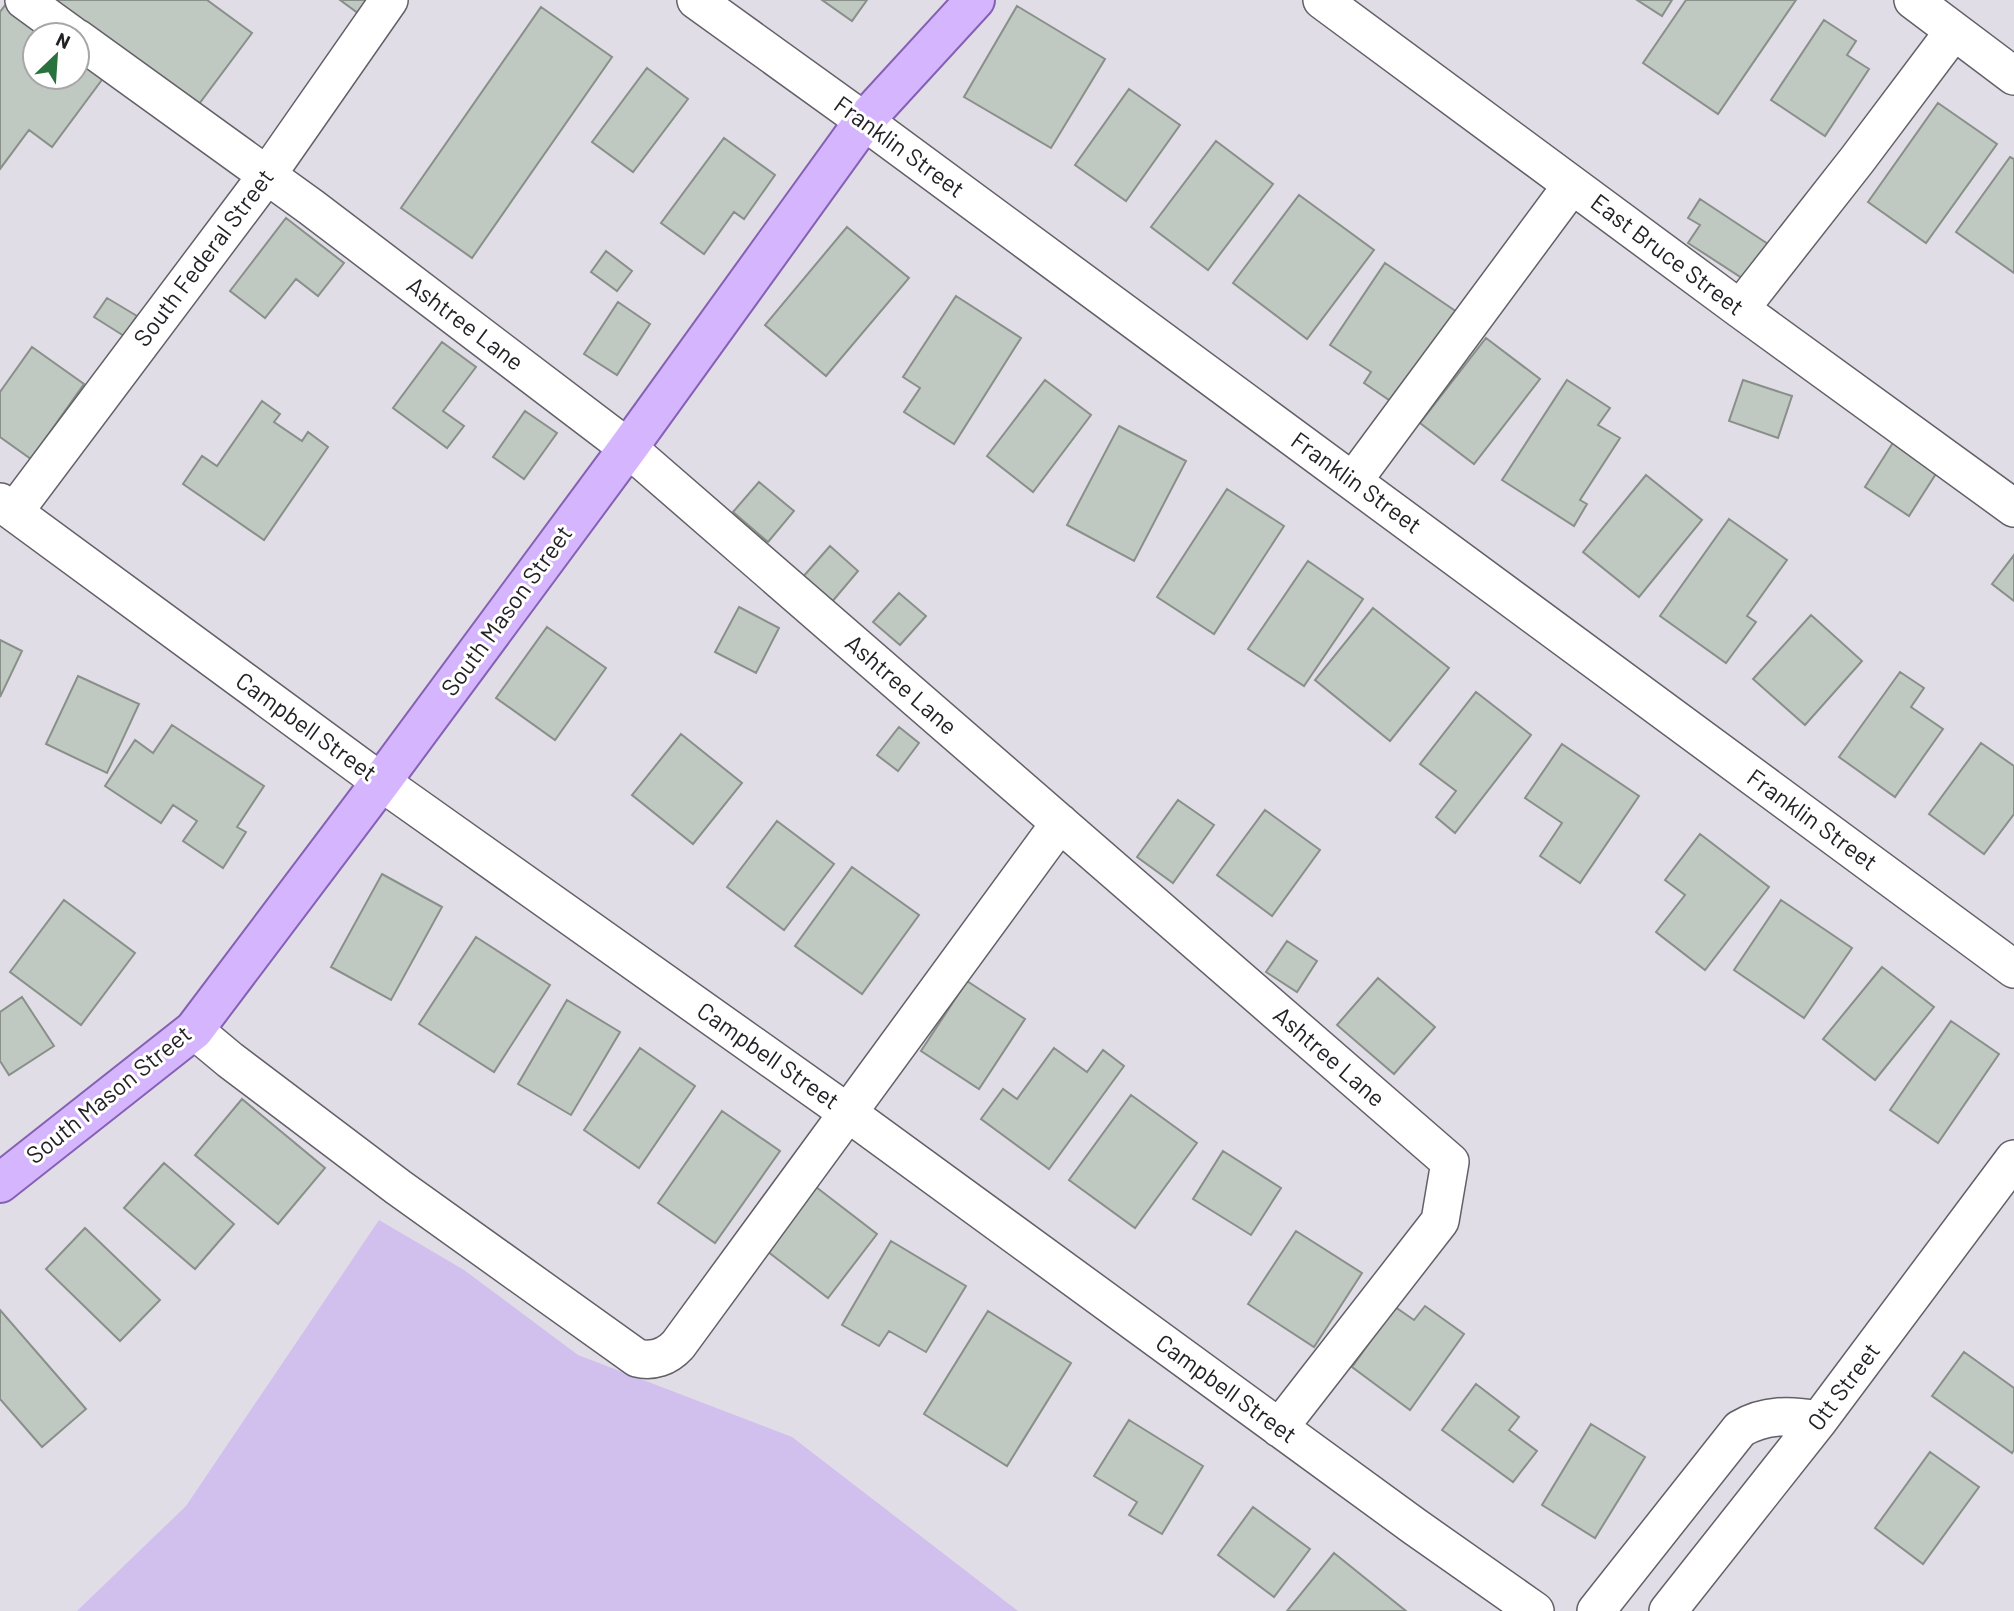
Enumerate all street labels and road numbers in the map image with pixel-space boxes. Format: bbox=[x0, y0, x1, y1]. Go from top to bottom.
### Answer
street label: Franklin Street bbox=[829, 89, 971, 203]
street label: South Federal Street bbox=[127, 163, 279, 352]
street label: East Bruce Street bbox=[1586, 187, 1750, 321]
street label: Ashtree Lane bbox=[402, 270, 530, 376]
street label: Franklin Street bbox=[1286, 425, 1428, 539]
street label: South Mason Street bbox=[434, 519, 577, 701]
street label: Ashtree Lane bbox=[840, 628, 964, 740]
street label: Campbell Street bbox=[231, 665, 383, 787]
street label: Franklin Street bbox=[1742, 762, 1884, 876]
street label: Campbell Street bbox=[692, 995, 846, 1114]
street label: Ashtree Lane bbox=[1268, 1000, 1392, 1112]
street label: South Mason Street bbox=[20, 1018, 196, 1169]
street label: Campbell Street bbox=[1151, 1327, 1303, 1449]
street label: Ott Street bbox=[1800, 1336, 1885, 1436]

